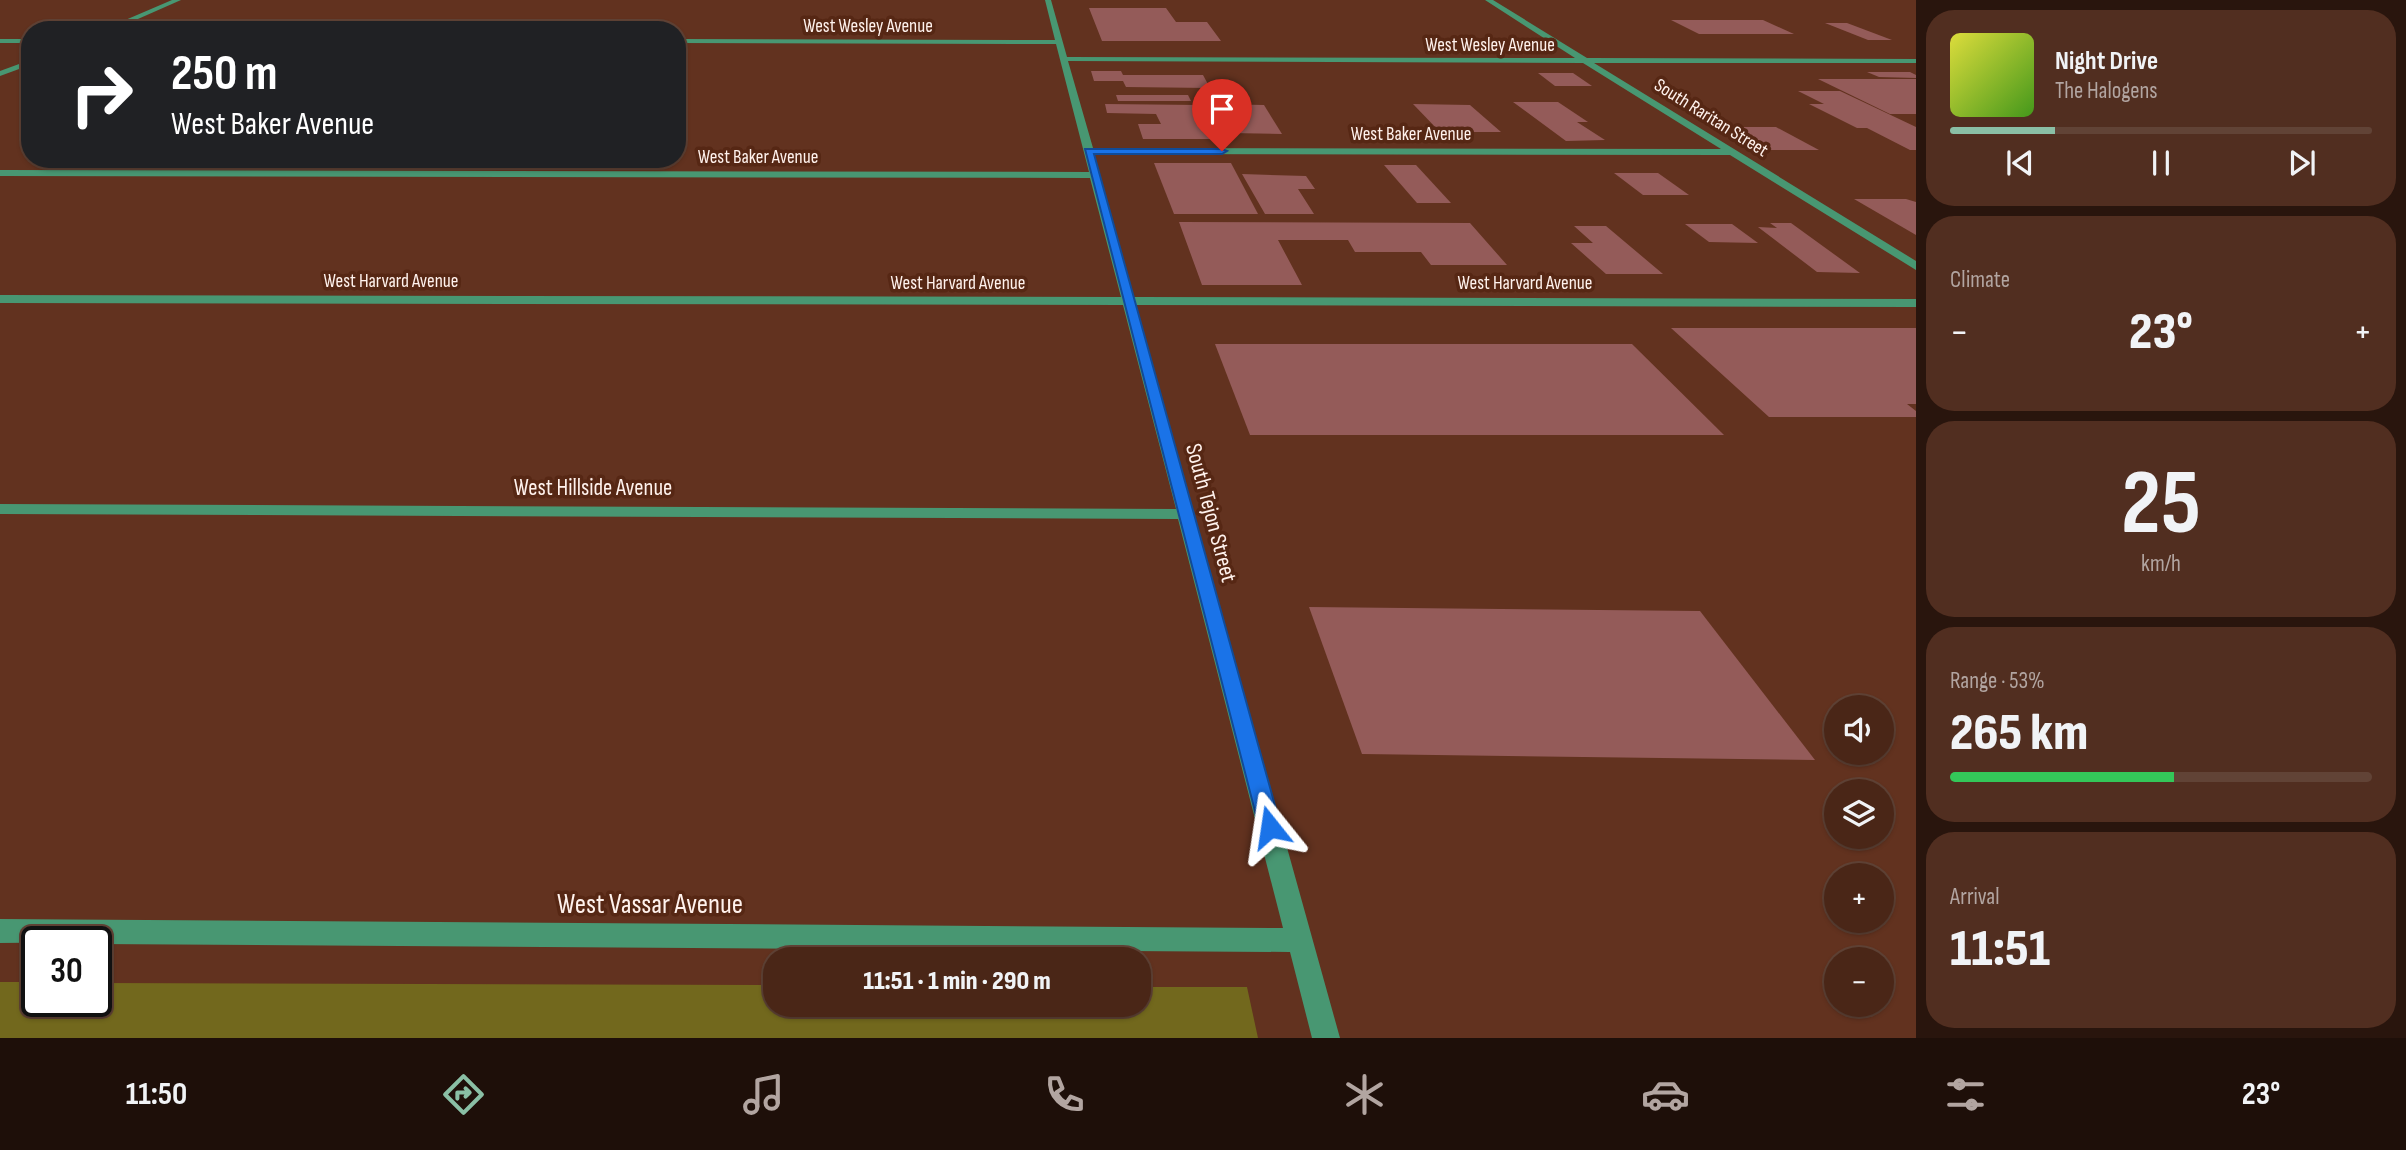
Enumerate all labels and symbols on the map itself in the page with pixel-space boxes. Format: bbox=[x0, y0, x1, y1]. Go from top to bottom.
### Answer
street label: West Wesley Avenue bbox=[803, 15, 933, 38]
street label: West Wesley Avenue bbox=[1425, 34, 1555, 57]
street label: South Raritan Street bbox=[1650, 74, 1772, 162]
pin bbox=[1192, 79, 1252, 151]
street label: West Baker Avenue bbox=[1351, 123, 1471, 146]
street label: West Baker Avenue bbox=[698, 146, 818, 169]
street label: West Harvard Avenue bbox=[324, 270, 458, 293]
street label: West Harvard Avenue bbox=[891, 272, 1025, 295]
street label: West Harvard Avenue bbox=[1458, 272, 1592, 295]
street label: South Tejon Street bbox=[1179, 441, 1243, 585]
street label: West Hillside Avenue bbox=[514, 474, 672, 502]
position arrow bbox=[1233, 790, 1307, 864]
street label: West Vassar Avenue bbox=[557, 888, 743, 921]
speed limit sign: 30 bbox=[21, 926, 112, 1017]

